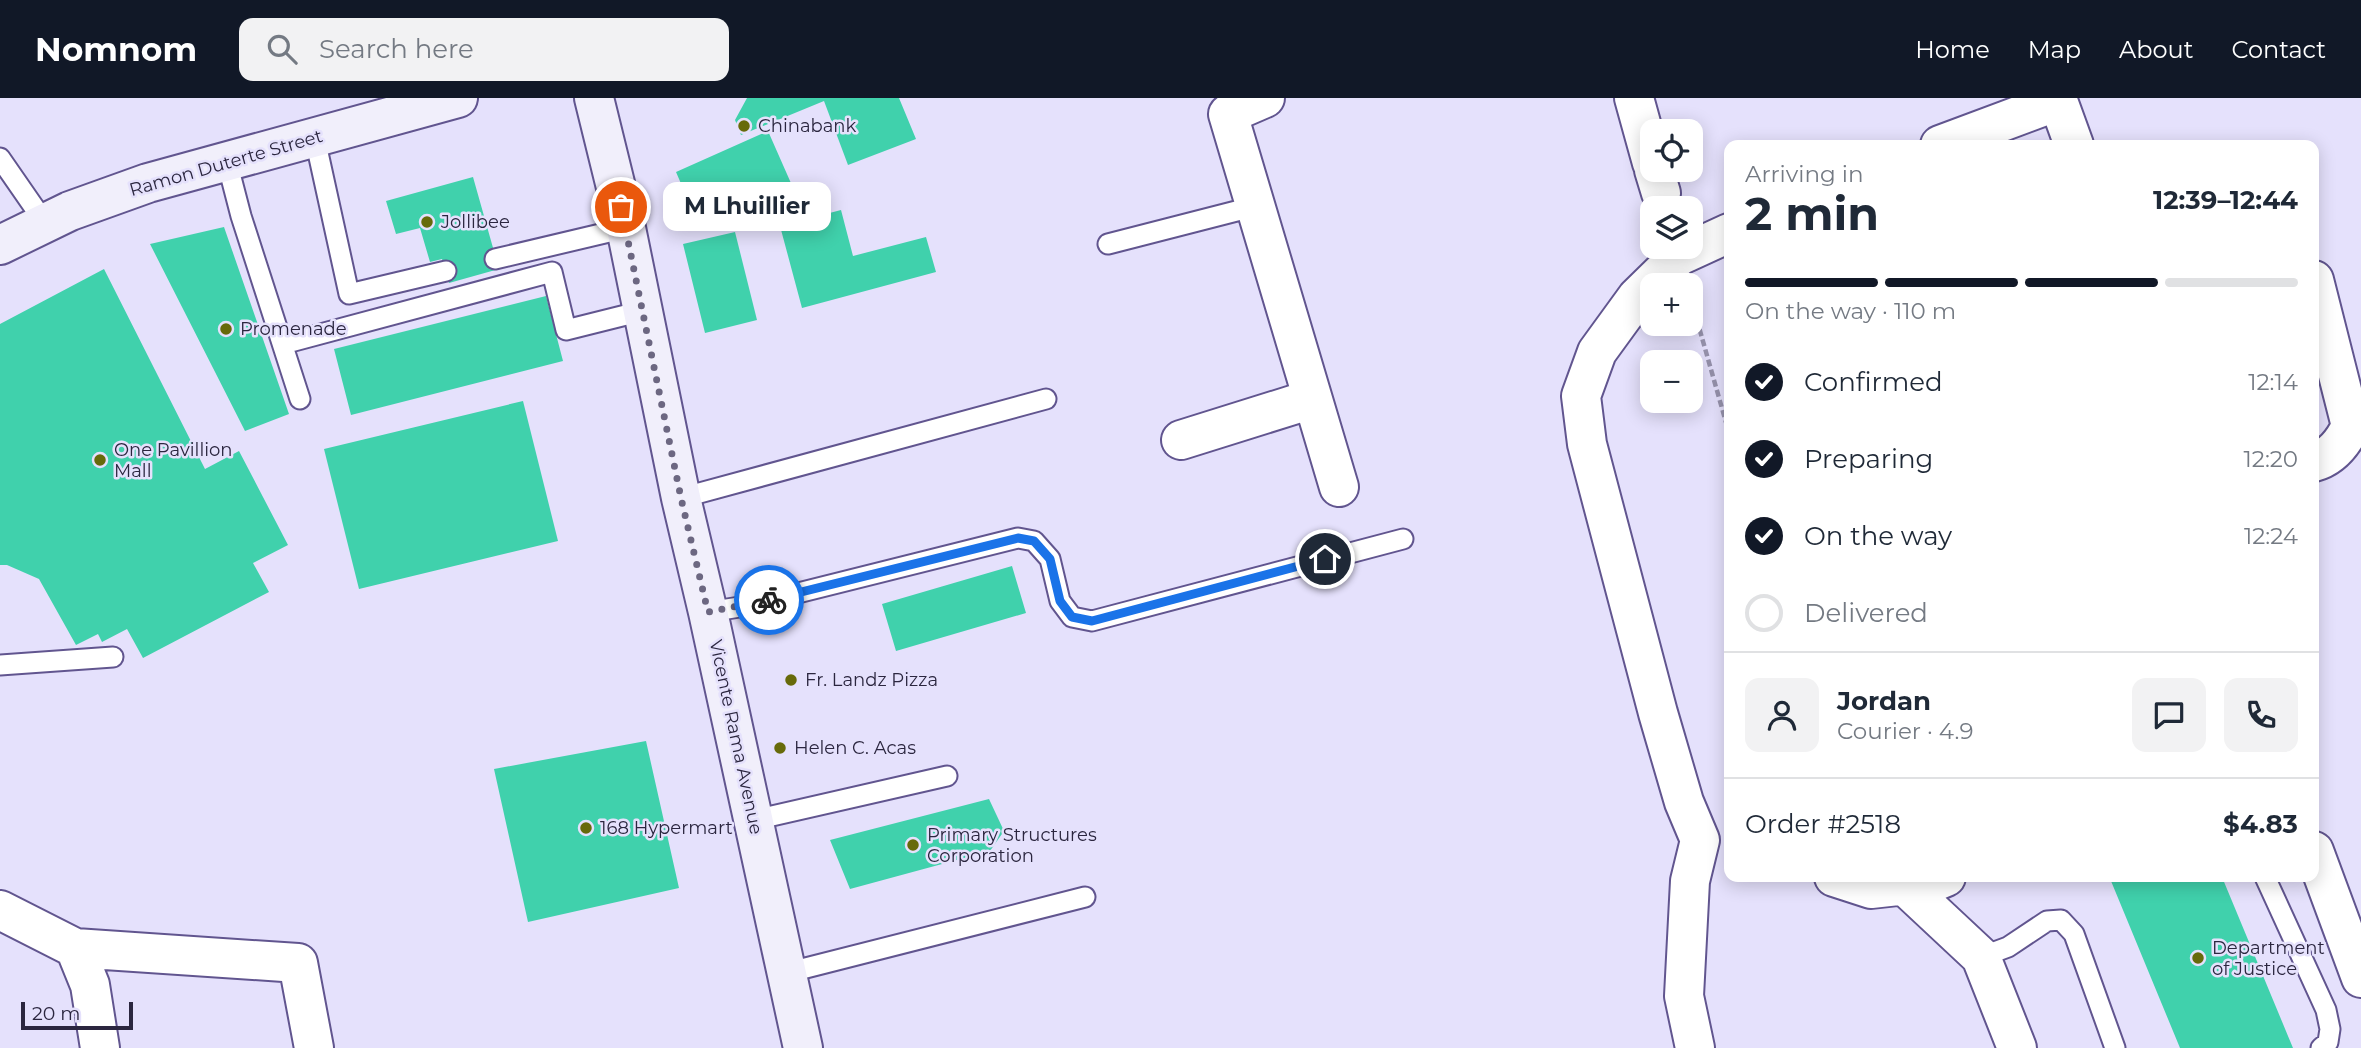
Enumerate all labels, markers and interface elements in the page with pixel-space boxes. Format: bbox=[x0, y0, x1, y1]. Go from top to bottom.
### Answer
search box bbox=[239, 18, 729, 81]
text: Nomnom bbox=[35, 29, 197, 69]
icon: search bbox=[263, 30, 301, 68]
text: Search here bbox=[319, 33, 474, 65]
text: Home bbox=[1915, 35, 1990, 64]
text: Map bbox=[2028, 35, 2081, 64]
text: About bbox=[2119, 35, 2193, 64]
text: Contact bbox=[2231, 35, 2326, 64]
place label: Chinabank bbox=[758, 115, 856, 137]
marker: Chinabank bbox=[736, 118, 752, 134]
map controls bbox=[1640, 119, 1703, 413]
button: locate bbox=[1640, 119, 1703, 182]
street label: Ramon Duterte Street bbox=[127, 125, 325, 201]
text: Arriving in bbox=[1745, 160, 1864, 188]
pin bbox=[591, 177, 651, 237]
callout: M Lhuillier bbox=[663, 182, 831, 232]
text: 12:39–12:44 bbox=[2153, 184, 2298, 216]
text: 2 min bbox=[1745, 185, 1879, 242]
icon: bag bbox=[602, 188, 640, 226]
text: M Lhuillier bbox=[684, 192, 810, 220]
button: layers bbox=[1640, 196, 1703, 259]
place label: Jollibee bbox=[440, 211, 510, 233]
marker: Jollibee bbox=[419, 214, 435, 230]
button: + bbox=[1640, 273, 1703, 336]
text: On the way · 110 m bbox=[1745, 297, 1956, 325]
place label: Promenade bbox=[240, 318, 347, 340]
marker: Promenade bbox=[218, 321, 234, 337]
button: − bbox=[1640, 350, 1703, 413]
icon: check bbox=[1745, 363, 1783, 401]
text: Confirmed bbox=[1804, 366, 1943, 398]
text: 12:14 bbox=[2248, 368, 2298, 396]
place label: One Pavillion Mall bbox=[114, 439, 233, 482]
icon: check bbox=[1745, 440, 1783, 478]
text: Preparing bbox=[1804, 443, 1933, 475]
text: 12:20 bbox=[2244, 445, 2298, 473]
marker: One Pavillion Mall bbox=[92, 452, 108, 468]
icon: check bbox=[1745, 517, 1783, 555]
text: On the way bbox=[1804, 520, 1952, 552]
text: 12:24 bbox=[2244, 522, 2298, 550]
pin bbox=[1295, 529, 1355, 589]
icon: home bbox=[1306, 540, 1344, 578]
courier bbox=[734, 565, 804, 635]
icon: bike bbox=[750, 581, 788, 619]
text: Delivered bbox=[1804, 597, 1928, 629]
street label: Vicente Rama Avenue bbox=[705, 638, 767, 837]
place label: Fr. Landz Pizza bbox=[805, 669, 938, 691]
marker: Fr. Landz Pizza bbox=[783, 672, 799, 688]
button: person bbox=[1745, 678, 1819, 752]
button: chat bbox=[2132, 678, 2206, 752]
button: phone bbox=[2224, 678, 2298, 752]
text: Jordan bbox=[1837, 685, 1931, 717]
text: Courier · 4.9 bbox=[1837, 717, 1973, 745]
place label: Helen C. Acas bbox=[794, 737, 916, 759]
marker: Helen C. Acas bbox=[772, 740, 788, 756]
text: Order #2518 bbox=[1745, 808, 1901, 840]
text: $4.83 bbox=[2223, 808, 2298, 840]
place label: 168 Hypermart bbox=[600, 817, 733, 839]
marker: 168 Hypermart bbox=[578, 820, 594, 836]
place label: Primary Structures Corporation bbox=[927, 824, 1097, 867]
marker: Primary Structures Corporation bbox=[905, 837, 921, 853]
place label: Department of Justice bbox=[2212, 937, 2325, 980]
marker: Department of Justice bbox=[2190, 950, 2206, 966]
scale bar bbox=[21, 999, 133, 1031]
text: 20 m bbox=[32, 1002, 80, 1025]

